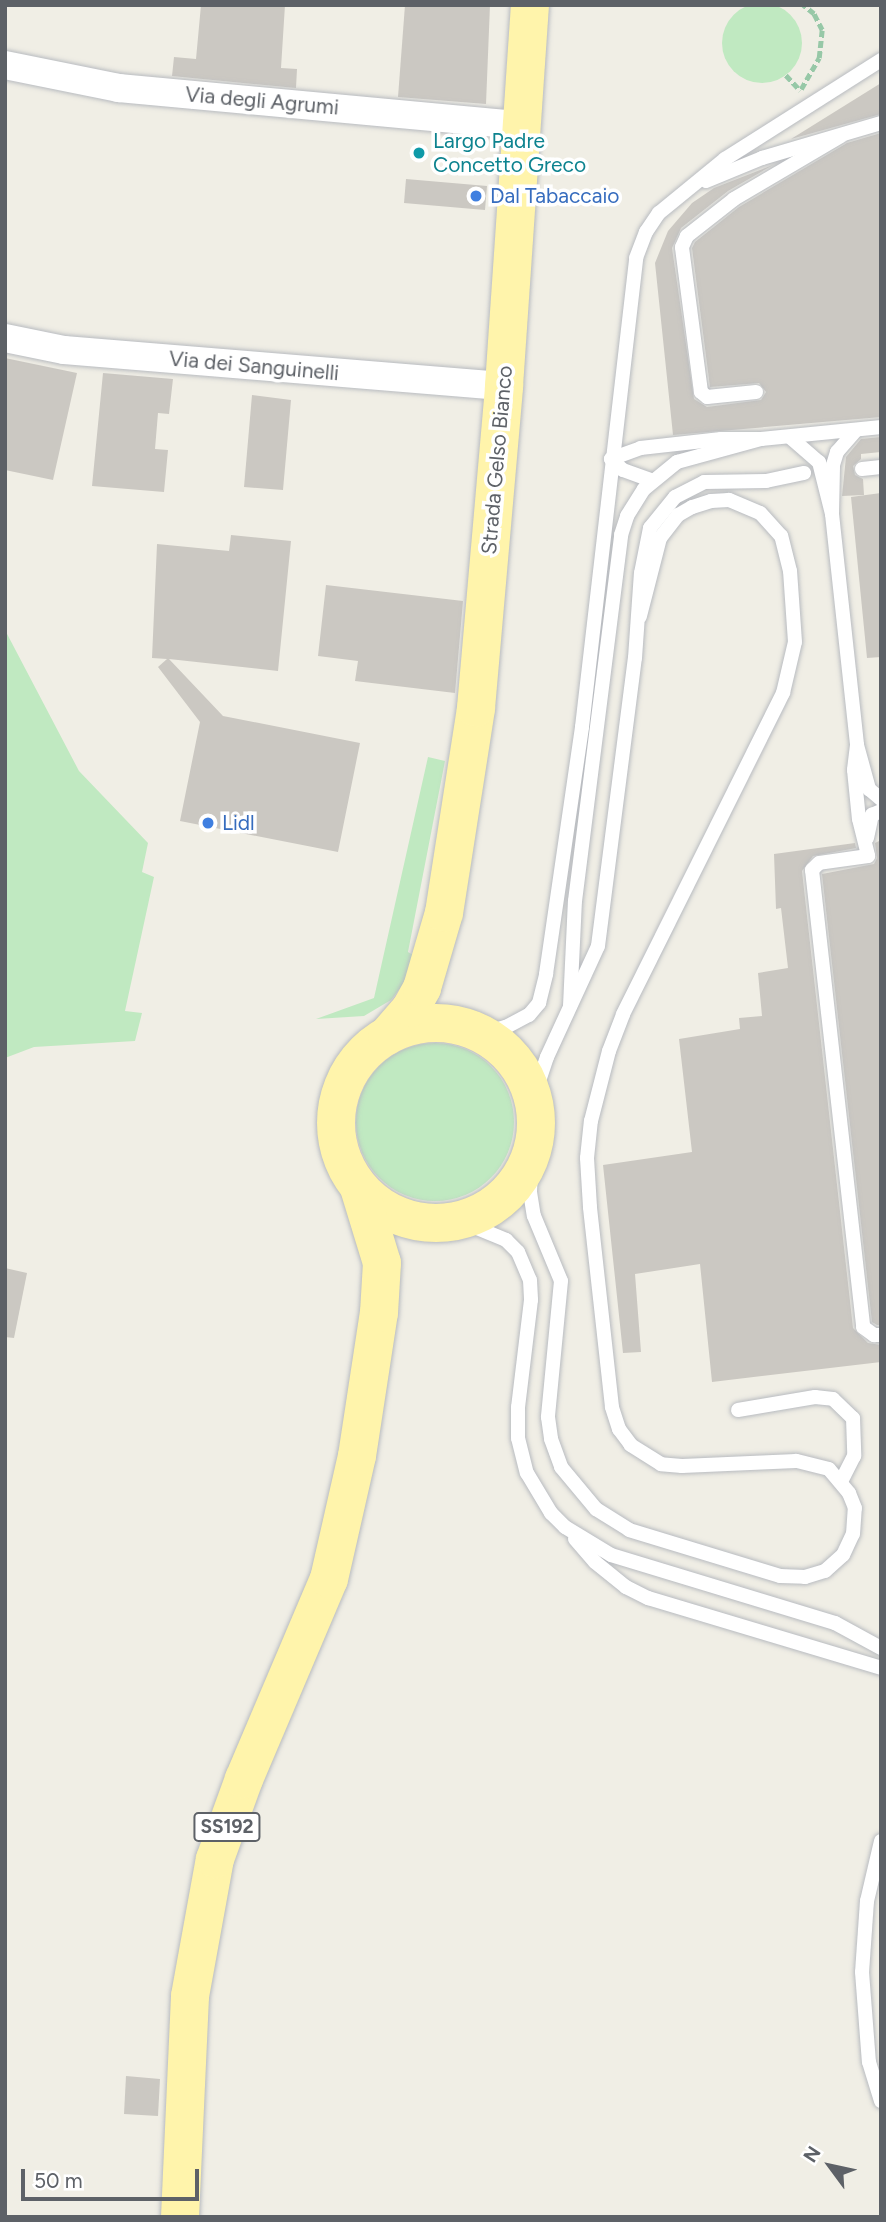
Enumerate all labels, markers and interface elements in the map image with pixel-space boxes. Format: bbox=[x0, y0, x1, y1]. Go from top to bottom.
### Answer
street label: Via degli Agrumi bbox=[184, 82, 340, 120]
place label: Largo Padre Concetto Greco bbox=[433, 128, 586, 178]
marker: Largo Padre Concetto Greco bbox=[411, 145, 427, 161]
place label: Dal Tabaccaio bbox=[490, 183, 619, 209]
marker: Dal Tabaccaio bbox=[468, 188, 484, 204]
street label: Via dei Sanguinelli bbox=[168, 346, 340, 386]
street label: Strada Gelso Bianco bbox=[476, 364, 518, 556]
place label: Lidl bbox=[222, 810, 255, 836]
marker: Lidl bbox=[200, 815, 216, 831]
road number: SS192 bbox=[192, 1812, 262, 1842]
north arrow bbox=[795, 2131, 865, 2201]
text: N bbox=[798, 2142, 826, 2167]
scale bar bbox=[24, 2156, 203, 2200]
text: 50 m bbox=[34, 2168, 83, 2193]

